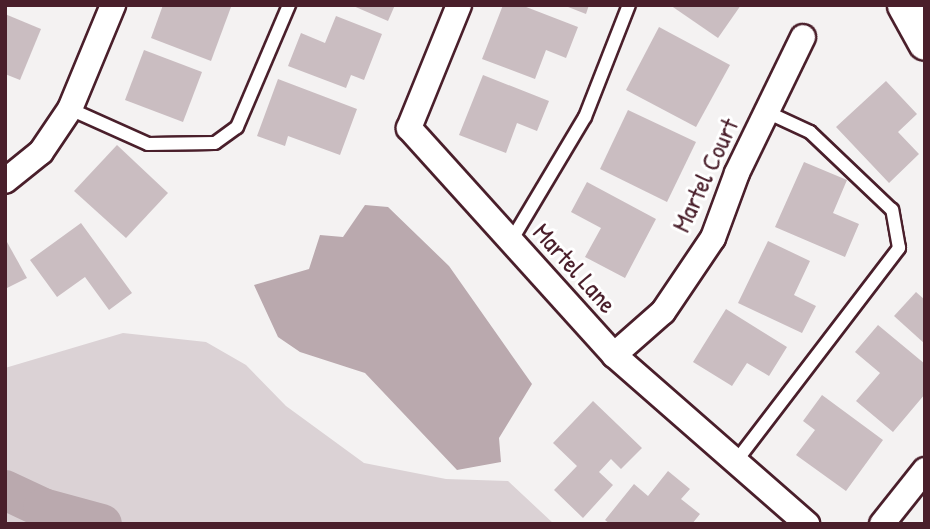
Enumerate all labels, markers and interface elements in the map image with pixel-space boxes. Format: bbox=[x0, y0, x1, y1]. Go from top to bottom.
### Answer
street label: Martel Court bbox=[665, 113, 745, 237]
street label: Martel Lane bbox=[527, 217, 623, 319]

